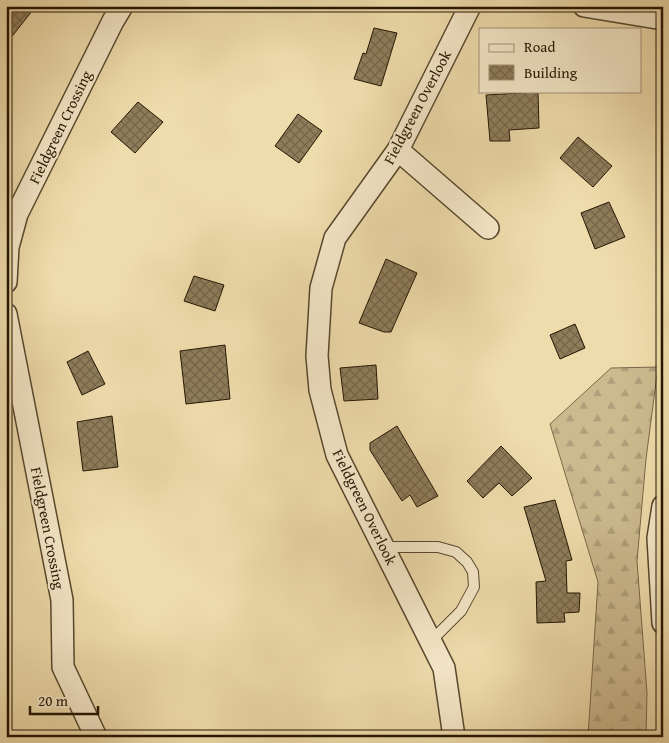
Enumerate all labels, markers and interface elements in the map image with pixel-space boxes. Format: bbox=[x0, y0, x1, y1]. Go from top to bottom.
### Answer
legend bbox=[479, 28, 642, 92]
text: Road bbox=[524, 36, 555, 57]
street label: Fieldgreen Overlook bbox=[378, 46, 456, 168]
text: Building bbox=[524, 62, 578, 83]
street label: Fieldgreen Crossing bbox=[23, 66, 97, 187]
street label: Fieldgreen Overlook bbox=[328, 446, 402, 569]
street label: Fieldgreen Crossing bbox=[26, 465, 70, 591]
scale bar bbox=[30, 683, 98, 715]
text: 20 m bbox=[38, 690, 69, 711]

